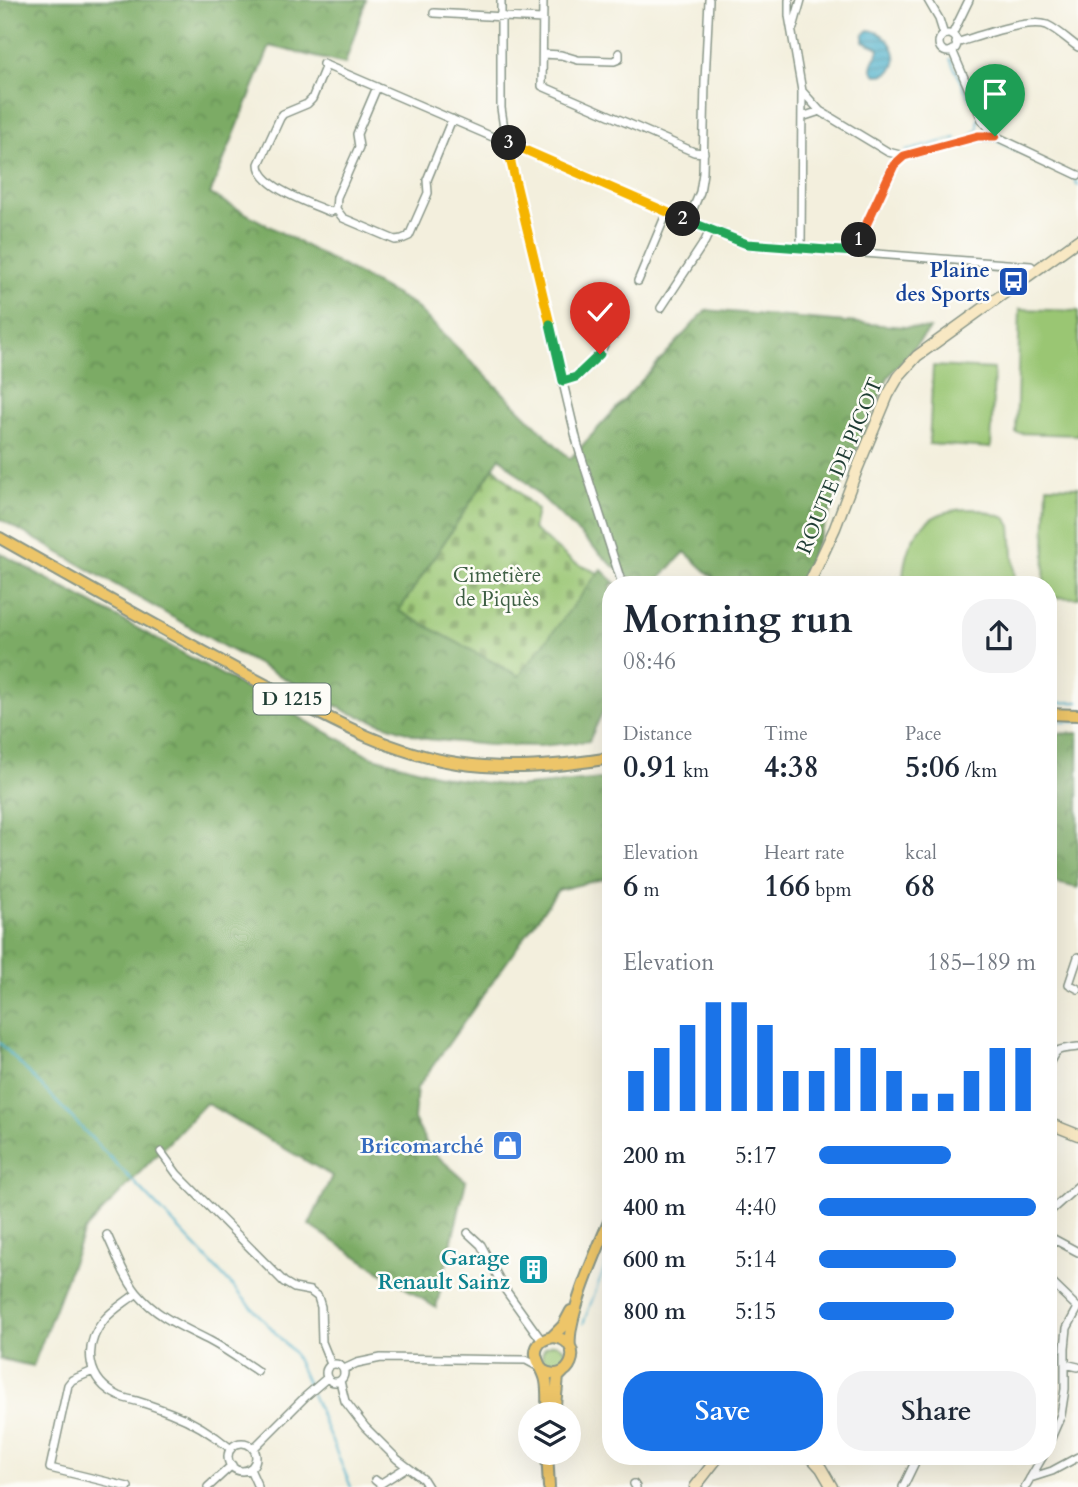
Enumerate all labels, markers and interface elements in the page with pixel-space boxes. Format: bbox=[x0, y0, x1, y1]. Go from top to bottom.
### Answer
pin bbox=[965, 64, 1025, 136]
icon: arrive bbox=[976, 75, 1014, 113]
pin: 3 bbox=[491, 125, 526, 160]
text: 3 bbox=[504, 129, 513, 155]
pin: 2 bbox=[666, 202, 700, 236]
text: 2 bbox=[678, 205, 687, 231]
pin: 1 bbox=[842, 222, 876, 258]
text: 1 bbox=[854, 226, 863, 252]
place label: Plaine des Sports bbox=[895, 256, 990, 309]
bus stop icon: Plaine des Sports bbox=[996, 265, 1030, 299]
pin bbox=[570, 282, 630, 354]
icon: check bbox=[581, 293, 619, 331]
street label: ROUTE DE PICOT bbox=[790, 373, 890, 559]
park label: Cimetière de Piquès bbox=[453, 561, 541, 614]
text: Morning run bbox=[623, 594, 853, 646]
button: share bbox=[962, 599, 1036, 673]
text: 08:46 bbox=[623, 646, 676, 677]
road number: D 1215 bbox=[254, 684, 330, 714]
text: Distance bbox=[623, 721, 692, 747]
text: Time bbox=[764, 721, 808, 747]
text: Pace bbox=[905, 721, 942, 747]
text: 0.91 bbox=[623, 747, 678, 788]
text: 4:38 bbox=[764, 747, 819, 788]
text: 5:06 bbox=[905, 747, 960, 788]
text: km bbox=[678, 758, 709, 784]
text: /km bbox=[960, 758, 997, 784]
text: Elevation bbox=[623, 840, 698, 866]
text: Heart rate bbox=[764, 840, 845, 866]
text: kcal bbox=[905, 840, 937, 866]
text: 6 bbox=[623, 866, 638, 907]
text: 166 bbox=[764, 866, 810, 907]
text: 68 bbox=[905, 866, 936, 907]
text: m bbox=[638, 877, 660, 903]
text: bpm bbox=[810, 877, 852, 903]
text: Elevation bbox=[623, 947, 714, 978]
text: 185–189 m bbox=[927, 947, 1036, 978]
shop icon: Bricomarché bbox=[490, 1129, 524, 1163]
place label: Bricomarché bbox=[360, 1132, 484, 1161]
text: 200 m bbox=[623, 1140, 686, 1171]
text: 5:17 bbox=[735, 1140, 776, 1171]
text: 400 m bbox=[623, 1192, 686, 1223]
text: 4:40 bbox=[735, 1192, 776, 1223]
place label: Garage Renault Sainz bbox=[378, 1244, 511, 1297]
text: 600 m bbox=[623, 1244, 686, 1275]
text: 5:14 bbox=[735, 1244, 776, 1275]
building icon: Garage Renault Sainz bbox=[516, 1253, 550, 1287]
text: 800 m bbox=[623, 1296, 686, 1327]
text: 5:15 bbox=[735, 1296, 776, 1327]
button: Save bbox=[623, 1371, 823, 1451]
button: Share bbox=[837, 1371, 1036, 1451]
map controls bbox=[518, 1402, 581, 1465]
button: layers bbox=[518, 1402, 581, 1465]

